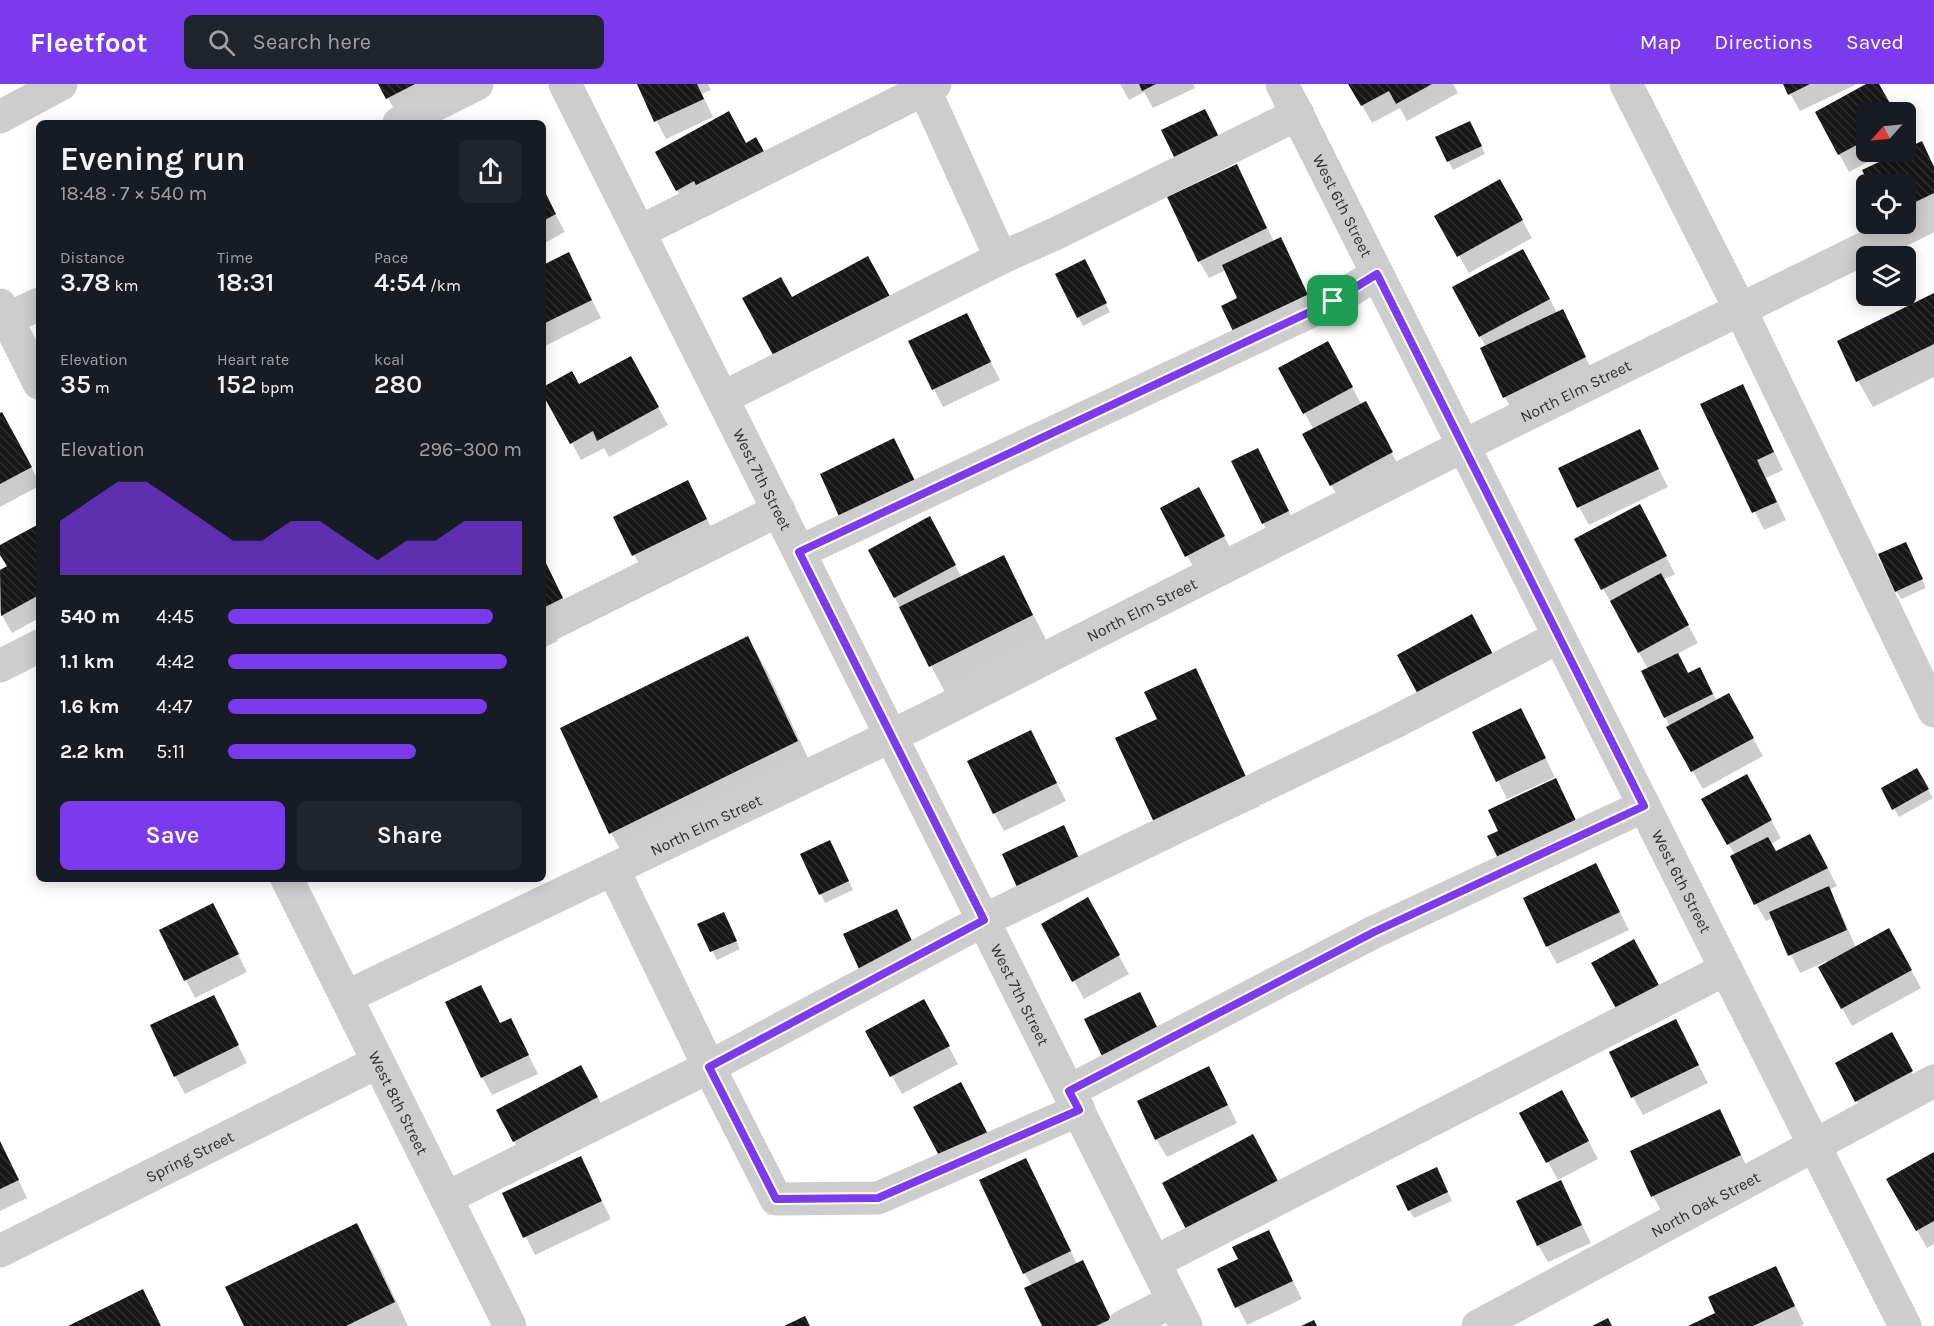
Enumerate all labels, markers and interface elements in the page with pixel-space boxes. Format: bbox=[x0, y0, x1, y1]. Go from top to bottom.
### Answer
search box bbox=[184, 15, 604, 69]
text: Fleetfoot bbox=[30, 26, 148, 59]
icon: search bbox=[205, 26, 238, 59]
text: Search here bbox=[253, 29, 371, 55]
text: Map bbox=[1640, 30, 1681, 54]
text: Directions bbox=[1714, 30, 1813, 54]
text: Saved bbox=[1846, 30, 1904, 54]
north arrow bbox=[1856, 102, 1916, 162]
map controls bbox=[1856, 102, 1916, 306]
text: Evening run bbox=[60, 140, 246, 178]
button: share bbox=[459, 140, 522, 203]
street label: West 6th Street bbox=[1309, 151, 1376, 261]
button: locate bbox=[1856, 174, 1916, 234]
text: 18:48 · 7 × 540 m bbox=[60, 182, 207, 205]
button: layers bbox=[1856, 246, 1916, 306]
text: Distance bbox=[60, 248, 125, 267]
text: Time bbox=[217, 248, 253, 267]
text: Pace bbox=[374, 248, 408, 267]
text: 3.78 bbox=[60, 267, 111, 298]
text: 18:31 bbox=[217, 267, 274, 298]
text: 4:54 bbox=[374, 267, 426, 298]
pin bbox=[1307, 275, 1358, 326]
text: km bbox=[111, 276, 138, 295]
text: /km bbox=[426, 276, 461, 295]
icon: arrive bbox=[1316, 284, 1349, 317]
text: Elevation bbox=[60, 350, 128, 369]
text: Heart rate bbox=[217, 350, 289, 369]
text: kcal bbox=[374, 350, 405, 369]
street label: North Elm Street bbox=[1517, 356, 1634, 426]
text: 35 bbox=[60, 369, 91, 400]
text: 152 bbox=[217, 369, 257, 400]
text: 280 bbox=[374, 369, 422, 400]
text: m bbox=[91, 378, 110, 397]
text: bpm bbox=[257, 378, 294, 397]
street label: West 7th Street bbox=[729, 426, 796, 534]
text: Elevation bbox=[60, 438, 145, 461]
text: 296–300 m bbox=[419, 438, 522, 461]
street label: North Elm Street bbox=[1083, 574, 1200, 646]
text: 540 m bbox=[60, 605, 120, 628]
text: 4:45 bbox=[156, 605, 194, 628]
text: 1.1 km bbox=[60, 650, 114, 673]
text: 4:42 bbox=[156, 650, 195, 673]
text: 1.6 km bbox=[60, 695, 119, 718]
text: 4:47 bbox=[156, 695, 192, 718]
text: 2.2 km bbox=[60, 740, 124, 763]
text: 5:11 bbox=[156, 740, 185, 763]
street label: North Elm Street bbox=[647, 790, 765, 860]
button: Save bbox=[60, 801, 285, 870]
button: Share bbox=[297, 801, 522, 870]
street label: West 6th Street bbox=[1648, 827, 1715, 936]
street label: West 7th Street bbox=[986, 941, 1053, 1049]
street label: West 8th Street bbox=[364, 1048, 432, 1158]
street label: Spring Street bbox=[143, 1127, 237, 1187]
street label: North Oak Street bbox=[1648, 1167, 1763, 1241]

